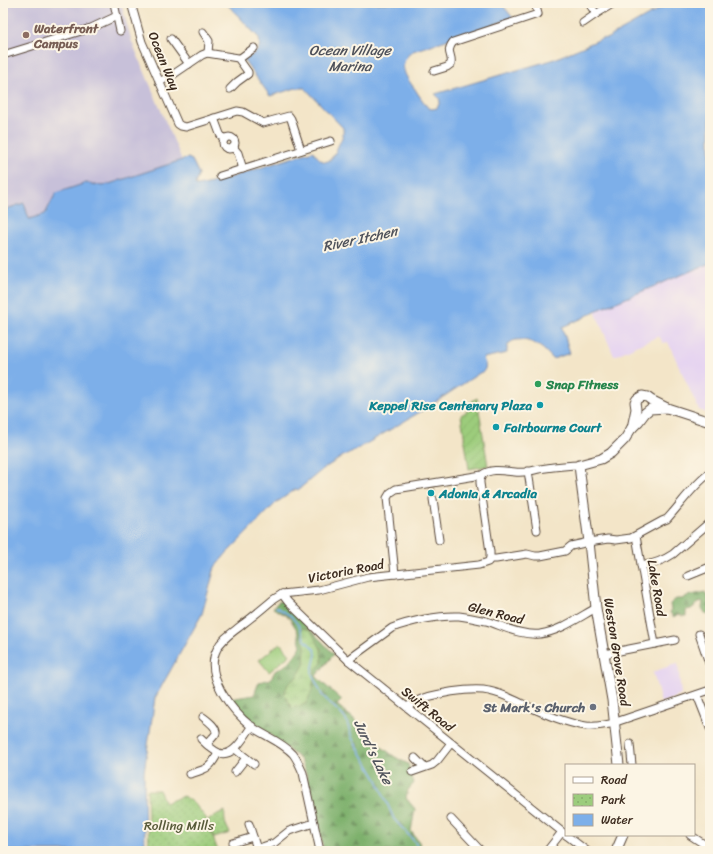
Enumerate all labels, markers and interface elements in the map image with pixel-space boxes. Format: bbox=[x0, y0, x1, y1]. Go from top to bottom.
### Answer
place label: Waterfront Campus bbox=[33, 17, 99, 55]
street label: Ocean Way bbox=[142, 28, 186, 94]
marker: Waterfront Campus bbox=[21, 30, 31, 40]
water label: Ocean Village Marina bbox=[309, 38, 393, 79]
water label: River Itchen bbox=[320, 219, 401, 259]
place label: Snap Fitness bbox=[545, 373, 619, 396]
marker: Snap Fitness bbox=[533, 379, 543, 389]
place label: Keppel Rise Centenary Plaza bbox=[368, 394, 532, 417]
marker: Keppel Rise Centenary Plaza bbox=[535, 400, 545, 410]
place label: Fairbourne Court bbox=[503, 416, 602, 439]
marker: Fairbourne Court bbox=[491, 422, 501, 432]
place label: Adonia & Arcadia bbox=[438, 482, 537, 505]
marker: Adonia & Arcadia bbox=[426, 488, 436, 498]
street label: Victoria Road bbox=[306, 552, 387, 590]
street label: Lake Road bbox=[641, 558, 673, 619]
street label: Glen Road bbox=[466, 595, 527, 631]
street label: Weston Grove Road bbox=[597, 596, 637, 709]
street label: Swift Road bbox=[396, 680, 461, 738]
place label: St Mark's Church bbox=[482, 696, 585, 719]
marker: St Mark's Church bbox=[588, 702, 598, 712]
water label: Jurd's Lake bbox=[346, 715, 400, 791]
legend bbox=[565, 764, 695, 836]
text: Road bbox=[601, 769, 628, 791]
text: Park bbox=[601, 789, 626, 811]
text: Water bbox=[601, 809, 634, 831]
park label: Rolling Mills bbox=[144, 814, 215, 837]

